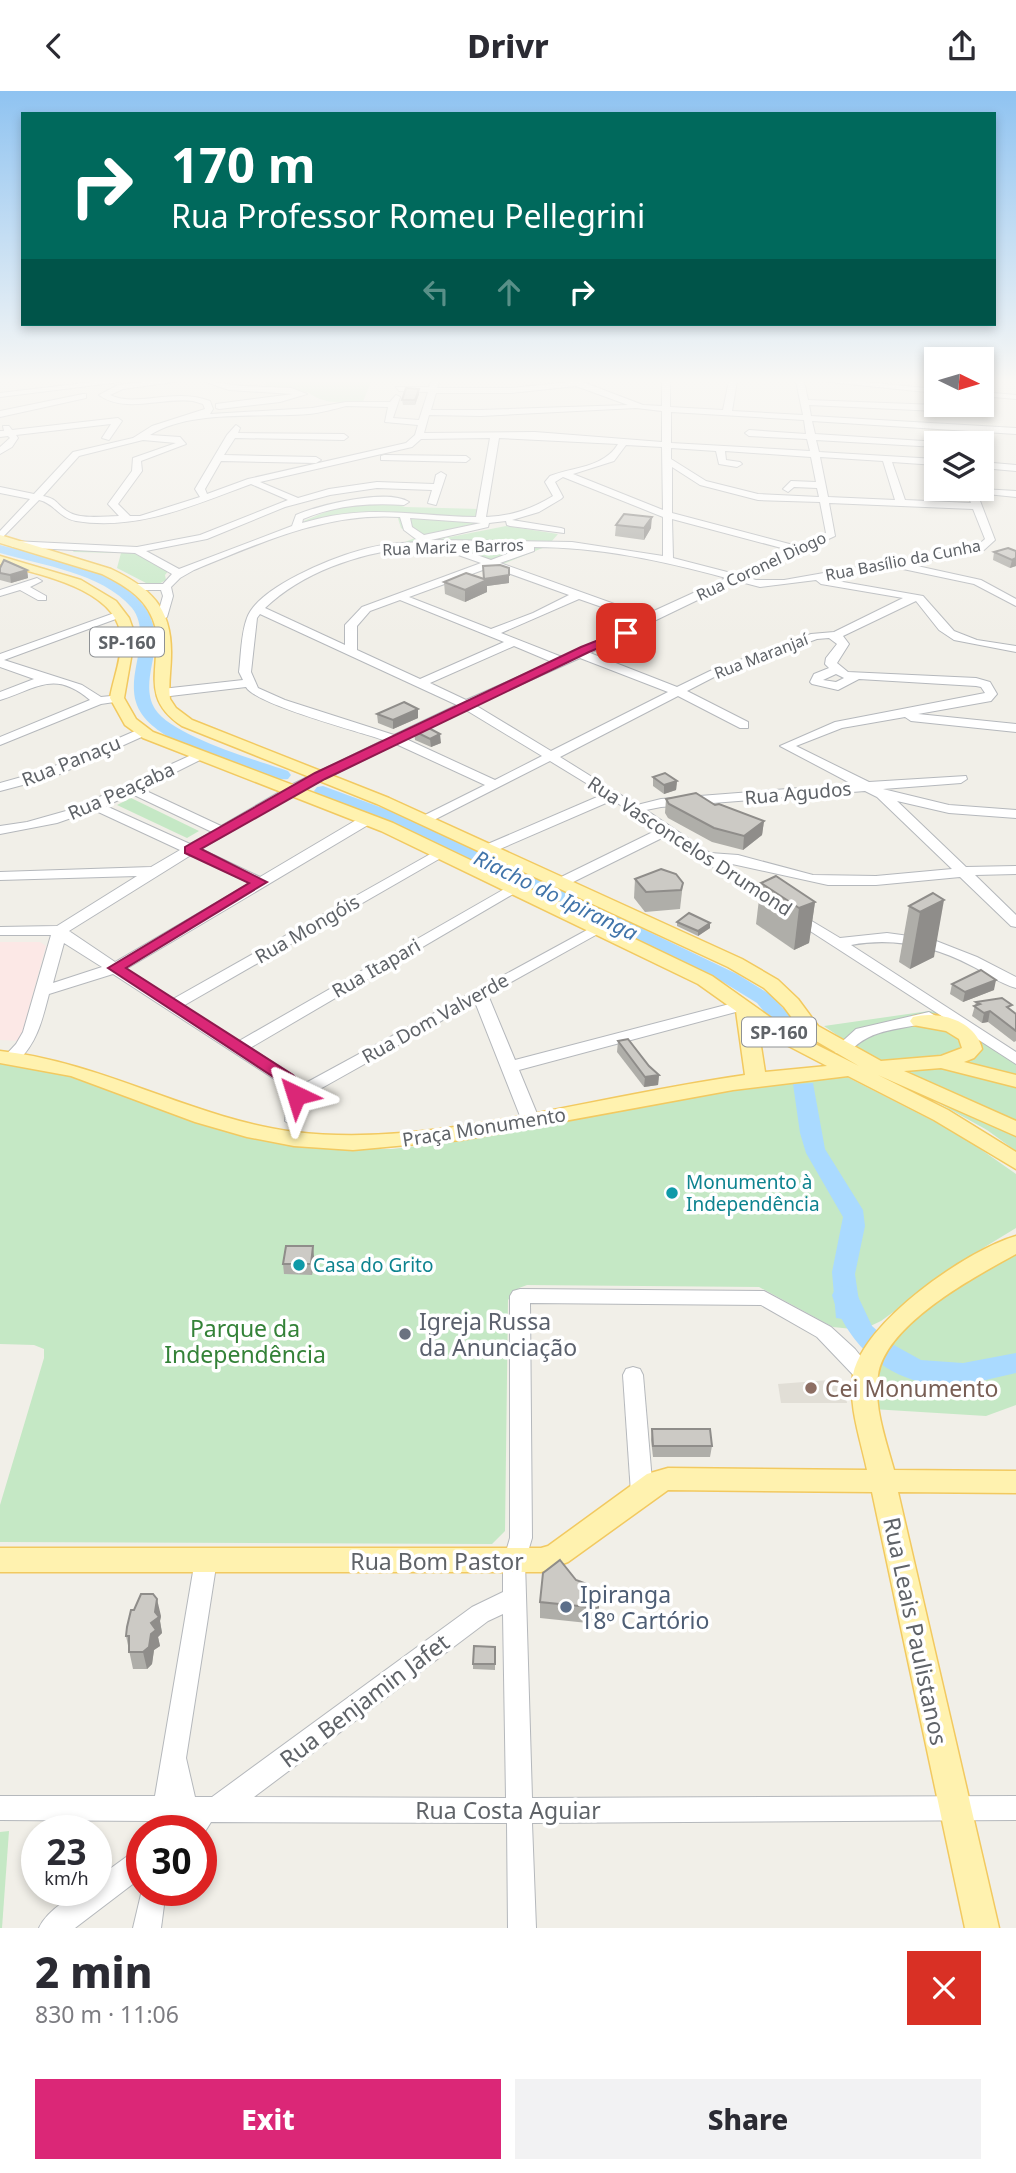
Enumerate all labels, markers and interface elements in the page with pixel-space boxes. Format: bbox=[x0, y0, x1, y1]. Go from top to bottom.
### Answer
text: Drivr bbox=[467, 24, 549, 67]
icon: back bbox=[35, 27, 73, 65]
icon: share bbox=[943, 27, 981, 65]
text: 170 m bbox=[171, 131, 316, 197]
icon: right bbox=[56, 140, 147, 231]
text: Rua Professor Romeu Pellegrini bbox=[171, 194, 645, 237]
icon: left bbox=[417, 273, 455, 311]
icon: ahead bbox=[490, 273, 528, 311]
icon: right bbox=[563, 273, 601, 311]
north arrow bbox=[924, 347, 994, 417]
map controls bbox=[924, 347, 994, 501]
button: layers bbox=[924, 431, 994, 501]
street label: Rua Coronel Diogo bbox=[692, 526, 830, 606]
street label: Rua Mariz e Barros bbox=[382, 534, 524, 560]
street label: Rua Basílio da Cunha bbox=[823, 534, 983, 586]
pin bbox=[596, 603, 656, 663]
icon: arrive bbox=[607, 614, 645, 652]
road number: SP-160 bbox=[90, 627, 164, 657]
street label: Rua Maranjaí bbox=[711, 628, 812, 684]
street label: Rua Panaçu bbox=[18, 729, 124, 793]
street label: Rua Peaçaba bbox=[64, 756, 178, 826]
street label: Rua Vasconcelos Drumond bbox=[583, 770, 797, 922]
street label: Rua Agudos bbox=[744, 775, 852, 811]
water label: Riacho do Ipiranga bbox=[470, 843, 642, 947]
street label: Rua Mongóis bbox=[250, 889, 364, 969]
street label: Rua Itapari bbox=[327, 932, 425, 1004]
street label: Rua Dom Valverde bbox=[357, 967, 513, 1069]
road number: SP-160 bbox=[742, 1017, 816, 1047]
position arrow bbox=[259, 1058, 333, 1132]
street label: Praça Monumento bbox=[400, 1101, 568, 1153]
place label: Monumento à Independência bbox=[686, 1169, 820, 1217]
marker: Monumento à Independência bbox=[664, 1185, 680, 1201]
place label: Casa do Grito bbox=[313, 1252, 433, 1278]
marker: Casa do Grito bbox=[291, 1257, 307, 1273]
place label: Igreja Russa da Anunciação bbox=[419, 1305, 577, 1363]
park label: Parque da Independência bbox=[164, 1312, 326, 1370]
marker: Igreja Russa da Anunciação bbox=[397, 1326, 413, 1342]
place label: Cei Monumento bbox=[825, 1372, 999, 1404]
marker: Cei Monumento bbox=[803, 1380, 819, 1396]
street label: Rua Leais Paulistanos bbox=[876, 1514, 956, 1748]
street label: Rua Bom Pastor bbox=[350, 1545, 524, 1577]
place label: Ipiranga 18º Cartório bbox=[580, 1578, 709, 1636]
marker: Ipiranga 18º Cartório bbox=[558, 1599, 574, 1615]
street label: Rua Benjamin Jafet bbox=[273, 1626, 455, 1774]
street label: Rua Costa Aguiar bbox=[415, 1794, 601, 1826]
speed limit sign: 30 bbox=[126, 1815, 217, 1906]
text: 23 bbox=[46, 1828, 87, 1875]
text: km/h bbox=[44, 1866, 89, 1890]
text: 2 min bbox=[35, 1943, 152, 2000]
button: close bbox=[907, 1951, 981, 2025]
text: 830 m · 11:06 bbox=[35, 1998, 179, 2030]
button: Exit bbox=[35, 2079, 501, 2159]
button: Share bbox=[515, 2079, 981, 2159]

